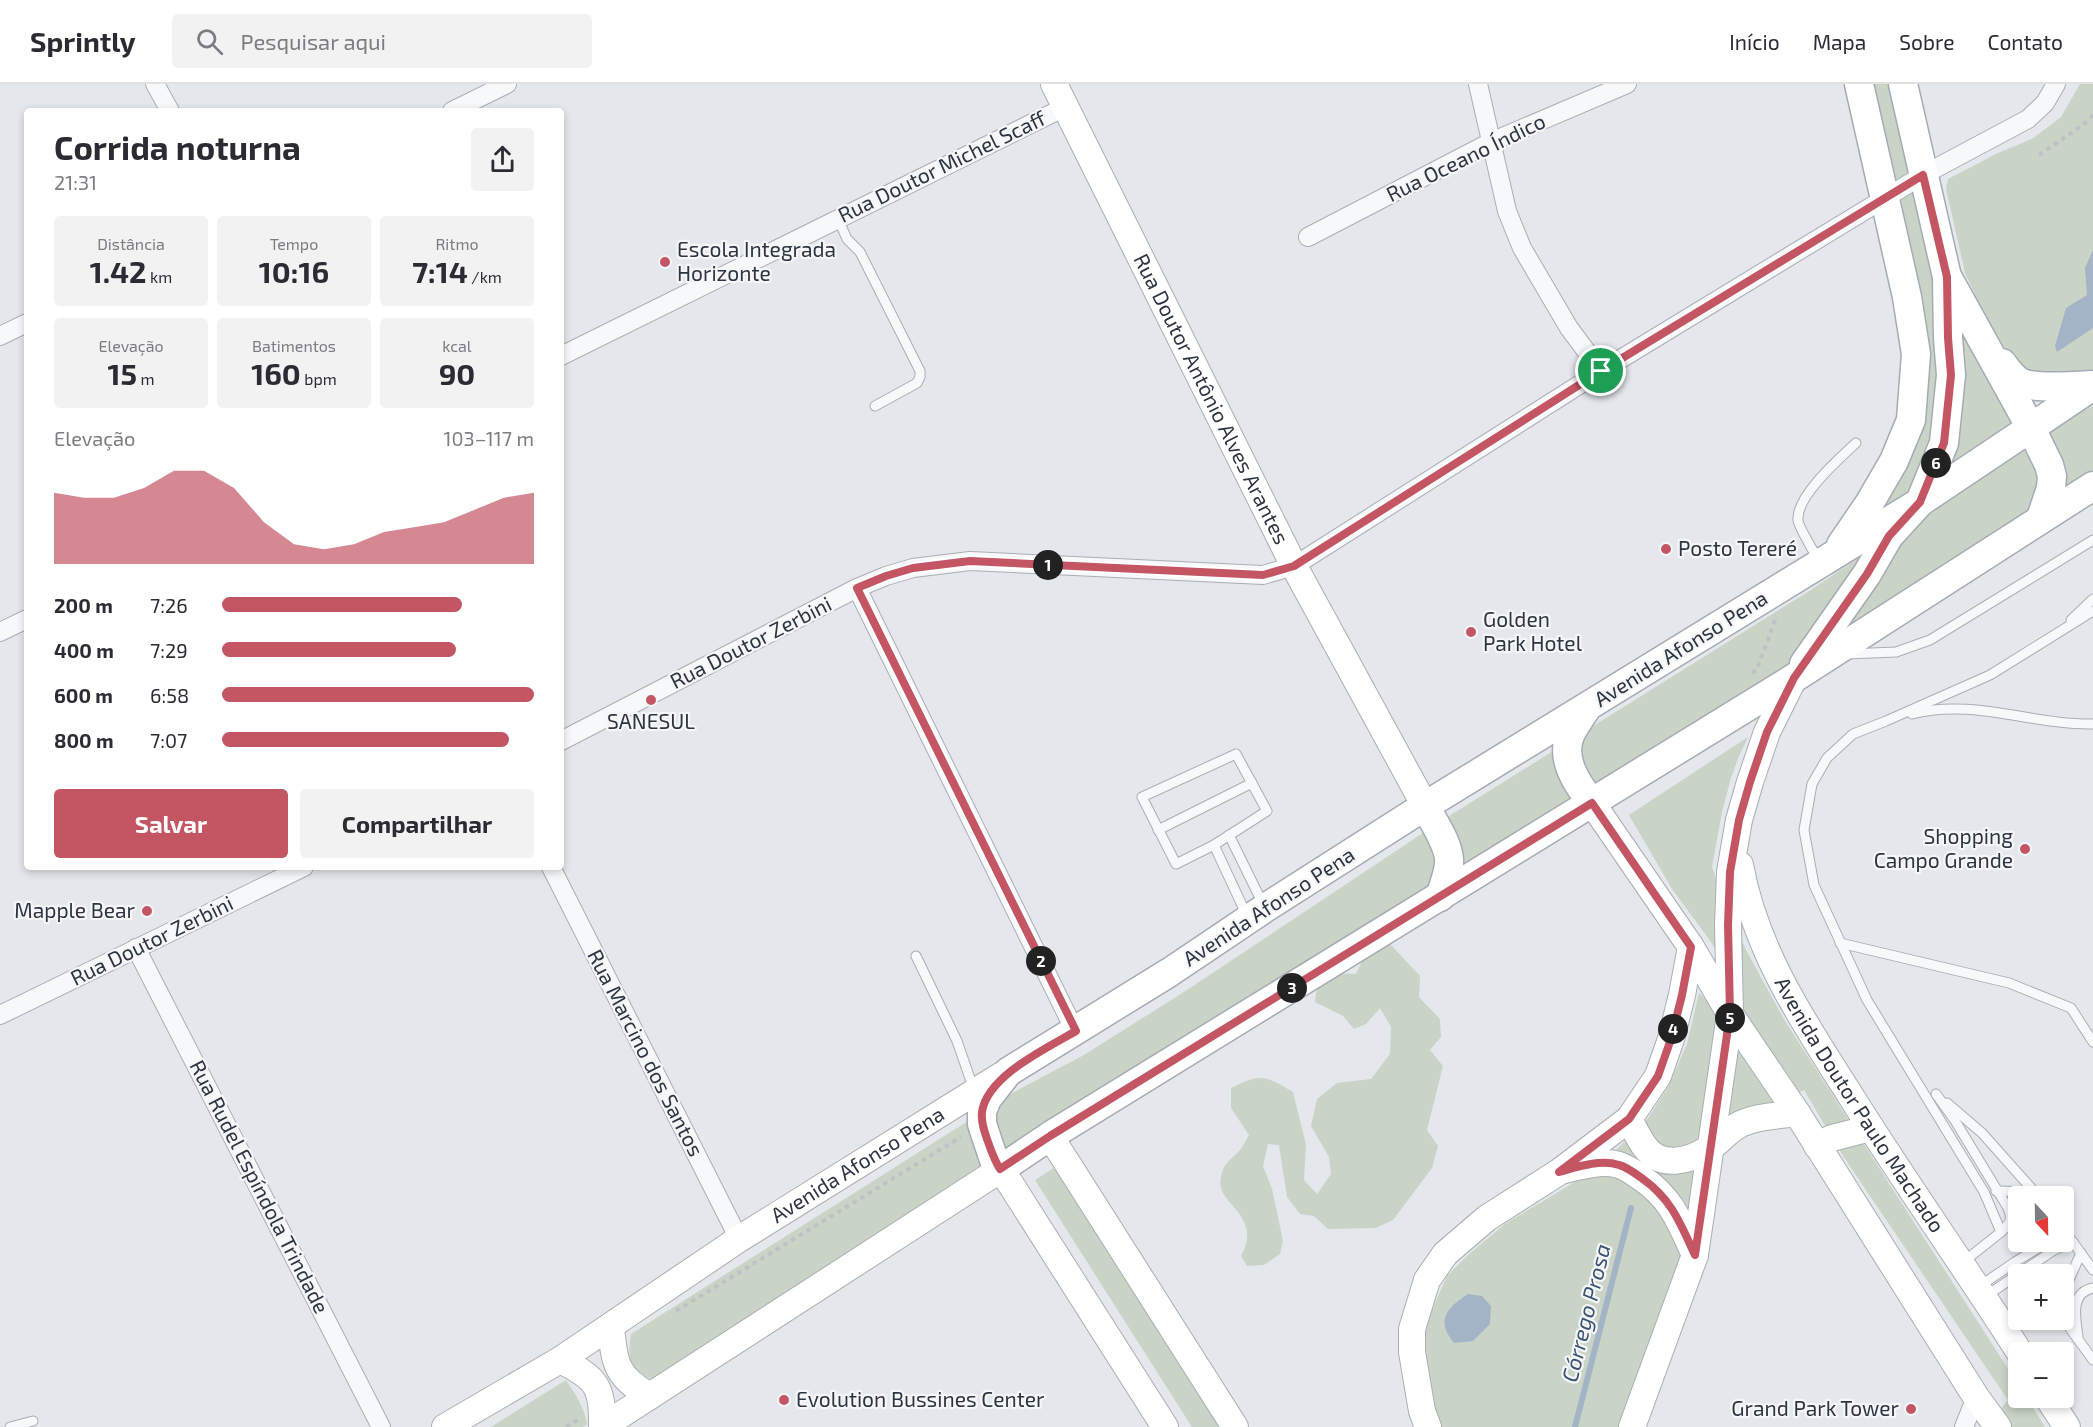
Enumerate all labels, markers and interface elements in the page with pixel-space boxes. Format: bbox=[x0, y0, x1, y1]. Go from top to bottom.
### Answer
search box bbox=[172, 14, 592, 68]
text: Sprintly bbox=[30, 24, 136, 58]
icon: search bbox=[193, 25, 226, 58]
text: Pesquisar aqui bbox=[241, 28, 386, 54]
text: Início bbox=[1729, 29, 1780, 54]
text: Mapa bbox=[1813, 29, 1866, 54]
text: Sobre bbox=[1899, 29, 1954, 54]
text: Contato bbox=[1987, 29, 2063, 54]
street label: Rua Doutor Michel Scaff bbox=[833, 104, 1050, 227]
street label: Rua Oceano Índico bbox=[1382, 107, 1549, 206]
text: Corrida noturna bbox=[54, 127, 301, 167]
button: share bbox=[471, 128, 534, 191]
text: 21:31 bbox=[54, 170, 97, 194]
text: Distância bbox=[97, 234, 165, 253]
text: Tempo bbox=[270, 234, 318, 253]
text: Ritmo bbox=[435, 234, 479, 253]
place label: Escola Integrada Horizonte bbox=[677, 236, 836, 285]
street label: Rua Doutor Antônio Alves Arantes bbox=[1129, 249, 1295, 548]
text: 1.42 bbox=[90, 253, 146, 289]
text: 10:16 bbox=[259, 253, 329, 289]
text: 7:14 bbox=[412, 253, 468, 289]
marker: Escola Integrada Horizonte bbox=[658, 255, 672, 269]
text: km bbox=[146, 267, 172, 286]
text: /km bbox=[468, 267, 502, 286]
text: Elevação bbox=[98, 336, 164, 355]
text: Batimentos bbox=[252, 336, 336, 355]
text: kcal bbox=[442, 336, 472, 355]
pin bbox=[1575, 345, 1626, 396]
icon: arrive bbox=[1584, 354, 1617, 387]
text: 15 bbox=[107, 355, 137, 391]
text: 160 bbox=[251, 355, 301, 391]
text: 90 bbox=[439, 355, 475, 391]
text: m bbox=[137, 369, 155, 388]
text: bpm bbox=[301, 369, 337, 388]
text: Elevação bbox=[54, 426, 135, 450]
text: 103–117 m bbox=[444, 426, 534, 450]
pin: 6 bbox=[1921, 448, 1951, 478]
text: 6 bbox=[1931, 453, 1941, 472]
place label: Posto Tereré bbox=[1678, 535, 1797, 560]
marker: Posto Tereré bbox=[1659, 542, 1673, 556]
pin: 1 bbox=[1033, 550, 1063, 580]
text: 1 bbox=[1045, 555, 1051, 574]
street label: Avenida Afonso Pena bbox=[1589, 584, 1771, 711]
street label: Rua Doutor Zerbini bbox=[665, 590, 835, 693]
text: 200 m bbox=[54, 593, 113, 617]
text: 7:26 bbox=[150, 593, 188, 617]
place label: Golden Park Hotel bbox=[1483, 606, 1583, 655]
marker: Golden Park Hotel bbox=[1464, 625, 1478, 639]
text: 400 m bbox=[54, 638, 114, 662]
text: 7:29 bbox=[150, 638, 188, 662]
text: 600 m bbox=[54, 683, 113, 707]
text: 6:58 bbox=[150, 683, 189, 707]
marker: SANESUL bbox=[644, 693, 658, 707]
place label: SANESUL bbox=[607, 708, 695, 733]
text: 800 m bbox=[54, 728, 114, 752]
text: 7:07 bbox=[150, 728, 187, 752]
button: Salvar bbox=[54, 789, 288, 858]
button: Compartilhar bbox=[300, 789, 534, 858]
place label: Shopping Campo Grande bbox=[1874, 823, 2013, 872]
street label: Avenida Afonso Pena bbox=[1178, 841, 1359, 971]
marker: Shopping Campo Grande bbox=[2018, 842, 2032, 856]
street label: Rua Doutor Zerbini bbox=[66, 889, 237, 990]
place label: Mapple Bear bbox=[14, 897, 136, 922]
marker: Mapple Bear bbox=[140, 904, 154, 918]
street label: Rua Marcino dos Santos bbox=[583, 945, 709, 1160]
pin: 2 bbox=[1026, 946, 1056, 976]
text: 2 bbox=[1036, 951, 1046, 970]
street label: Avenida Doutor Paulo Machado bbox=[1770, 972, 1951, 1237]
pin: 3 bbox=[1277, 973, 1307, 1003]
text: 3 bbox=[1287, 978, 1297, 997]
pin: 5 bbox=[1715, 1003, 1745, 1033]
text: 5 bbox=[1726, 1008, 1734, 1027]
pin: 4 bbox=[1658, 1014, 1688, 1044]
text: 4 bbox=[1668, 1019, 1678, 1038]
street label: Rua Rudel Espíndola Trindade bbox=[185, 1056, 335, 1317]
street label: Avenida Afonso Pena bbox=[766, 1100, 948, 1227]
north arrow bbox=[2008, 1186, 2074, 1252]
map controls bbox=[2008, 1186, 2074, 1408]
water label: Córrego Prosa bbox=[1555, 1241, 1615, 1385]
button: + bbox=[2008, 1264, 2074, 1330]
button: − bbox=[2008, 1342, 2074, 1408]
place label: Evolution Bussines Center bbox=[796, 1386, 1045, 1411]
marker: Evolution Bussines Center bbox=[777, 1393, 791, 1407]
place label: Grand Park Tower bbox=[1731, 1395, 1900, 1420]
marker: Grand Park Tower bbox=[1904, 1402, 1918, 1416]

